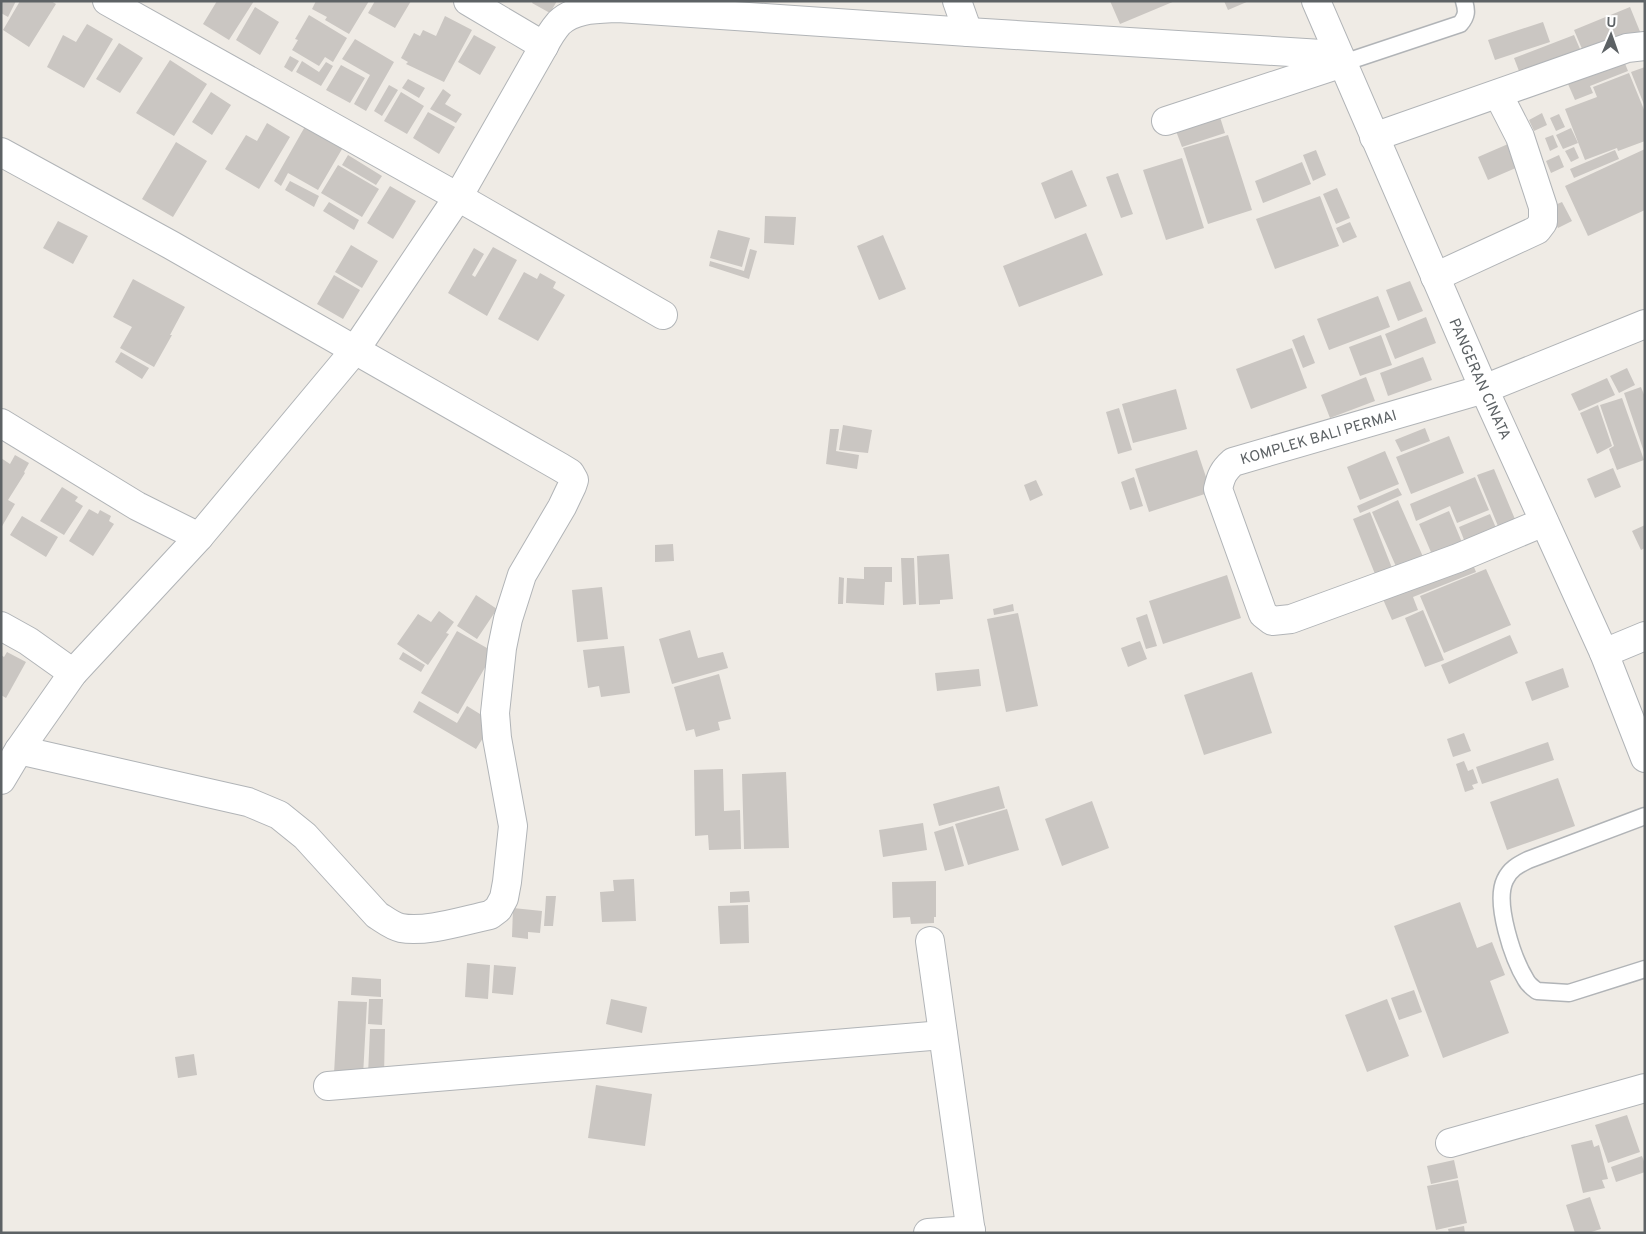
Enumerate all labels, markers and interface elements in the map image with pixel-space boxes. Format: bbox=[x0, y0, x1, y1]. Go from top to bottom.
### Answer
north arrow bbox=[1586, 10, 1636, 60]
text: U bbox=[1606, 15, 1617, 32]
street label: PANGERAN CINATA bbox=[1444, 316, 1514, 443]
street label: KOMPLEK BALI PERMAI bbox=[1238, 407, 1399, 470]

